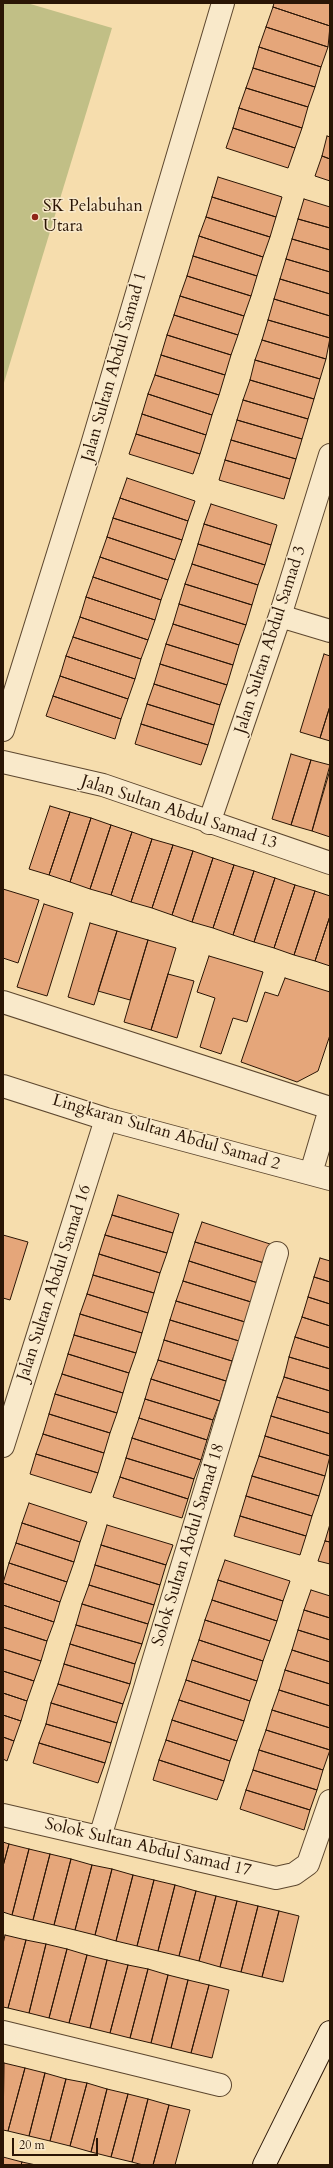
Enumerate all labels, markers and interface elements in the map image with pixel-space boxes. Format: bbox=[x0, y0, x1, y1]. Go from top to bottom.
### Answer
place label: SK Pelabuhan Utara bbox=[43, 197, 143, 237]
marker: SK Pelabuhan Utara bbox=[30, 212, 40, 222]
street label: Jalan Sultan Abdul Samad 1 bbox=[78, 270, 152, 464]
street label: Jalan Sultan Abdul Samad 3 bbox=[231, 543, 311, 737]
street label: Jalan Sultan Abdul Samad 13 bbox=[78, 772, 280, 854]
street label: Lingkaran Sultan Abdul Samad 2 bbox=[50, 1091, 282, 1175]
street label: Jalan Sultan Abdul Samad 16 bbox=[14, 1182, 96, 1384]
street label: Solok Sultan Abdul Samad 18 bbox=[148, 1441, 230, 1649]
street label: Solok Sultan Abdul Samad 17 bbox=[43, 1814, 253, 1882]
scale bar bbox=[14, 2130, 100, 2156]
text: 20 m bbox=[19, 2137, 45, 2153]

